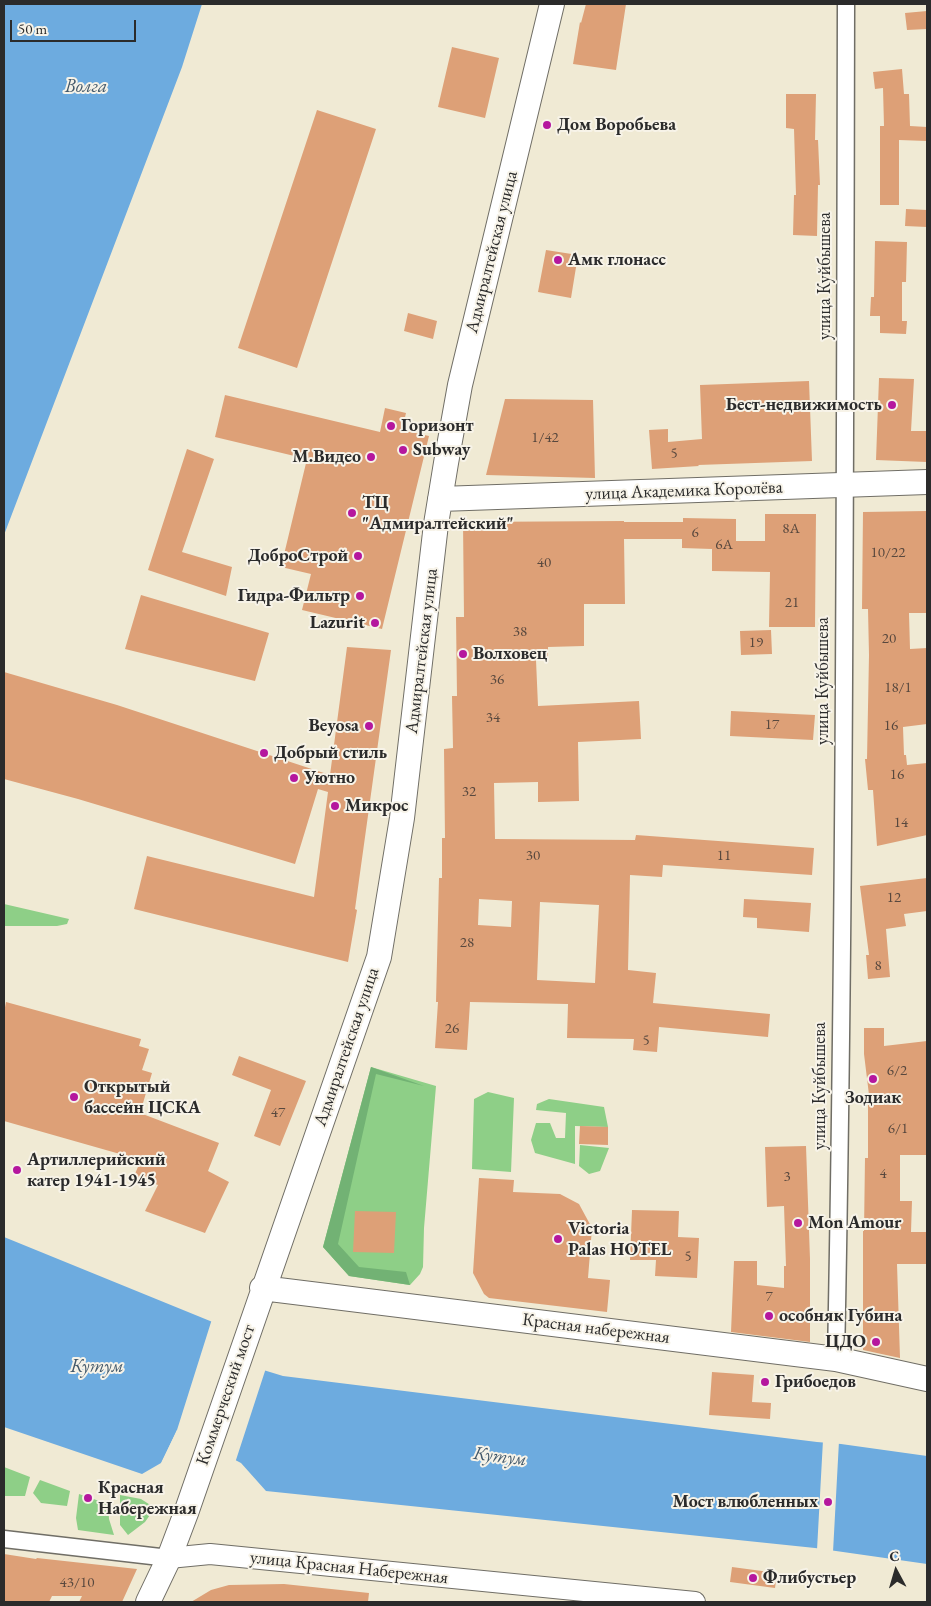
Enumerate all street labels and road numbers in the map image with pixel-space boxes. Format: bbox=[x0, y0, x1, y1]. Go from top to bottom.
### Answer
street label: Адмиралтейская улица bbox=[461, 169, 523, 335]
street label: улица Куйбышева bbox=[814, 212, 836, 340]
street label: улица Академика Королёва bbox=[585, 477, 783, 505]
street label: Адмиралтейская улица bbox=[401, 567, 443, 735]
street label: улица Куйбышева bbox=[812, 617, 834, 745]
street label: Адмиралтейская улица bbox=[310, 965, 384, 1129]
street label: улица Куйбышева bbox=[809, 1022, 831, 1150]
street label: Красная набережная bbox=[521, 1309, 671, 1349]
street label: Коммерческий мост bbox=[192, 1322, 260, 1468]
street label: улица Красная Набережная bbox=[249, 1547, 449, 1589]

